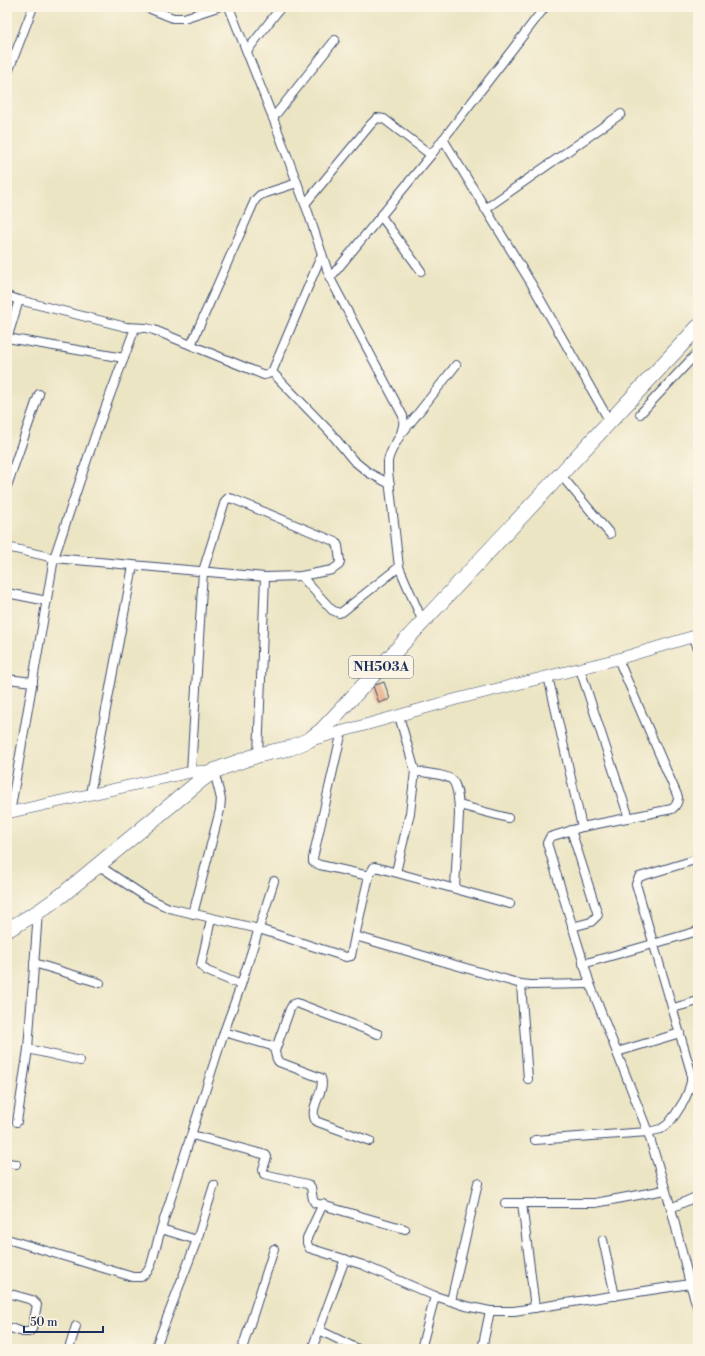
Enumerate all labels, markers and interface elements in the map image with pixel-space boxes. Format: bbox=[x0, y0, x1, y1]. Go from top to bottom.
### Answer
road number: NH503A bbox=[349, 656, 413, 678]
scale bar bbox=[24, 1308, 103, 1334]
text: 50 m bbox=[30, 1315, 58, 1330]

